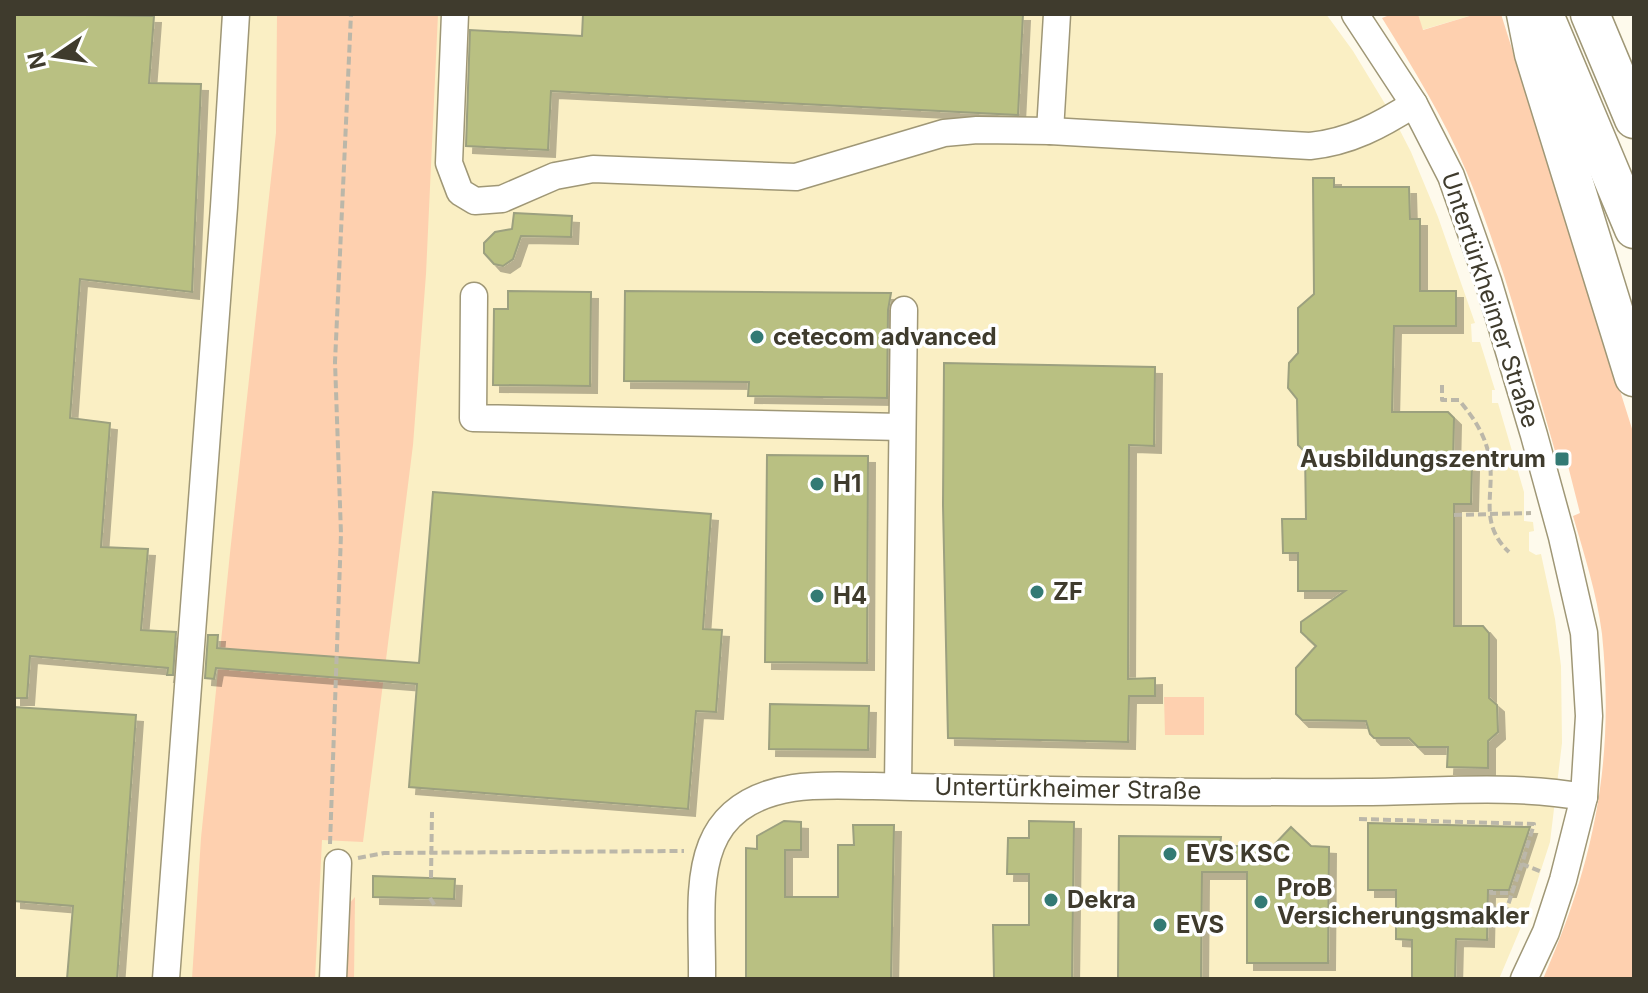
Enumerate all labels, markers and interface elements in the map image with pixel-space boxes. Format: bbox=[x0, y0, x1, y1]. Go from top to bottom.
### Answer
north arrow bbox=[16, 16, 96, 96]
text: N bbox=[22, 49, 51, 72]
street label: Untertürkheimer Straße bbox=[1435, 168, 1546, 431]
place label: cetecom advanced bbox=[773, 322, 997, 351]
marker: cetecom advanced bbox=[748, 328, 766, 346]
place label: Ausbildungszentrum bbox=[1300, 444, 1546, 473]
marker: Ausbildungszentrum bbox=[1553, 450, 1571, 468]
place label: H1 bbox=[833, 469, 861, 498]
marker: H1 bbox=[808, 475, 826, 493]
place label: ZF bbox=[1053, 577, 1083, 606]
place label: H4 bbox=[833, 581, 867, 610]
marker: ZF bbox=[1028, 583, 1046, 601]
marker: H4 bbox=[808, 587, 826, 605]
street label: Untertürkheimer Straße bbox=[934, 772, 1202, 805]
place label: EVS KSC bbox=[1186, 839, 1290, 868]
marker: EVS KSC bbox=[1161, 845, 1179, 863]
place label: ProB Versicherungsmakler bbox=[1277, 873, 1530, 930]
place label: Dekra bbox=[1067, 885, 1136, 914]
marker: Dekra bbox=[1042, 891, 1060, 909]
marker: ProB Versicherungsmakler bbox=[1252, 893, 1270, 911]
place label: EVS bbox=[1176, 910, 1224, 939]
marker: EVS bbox=[1151, 916, 1169, 934]

